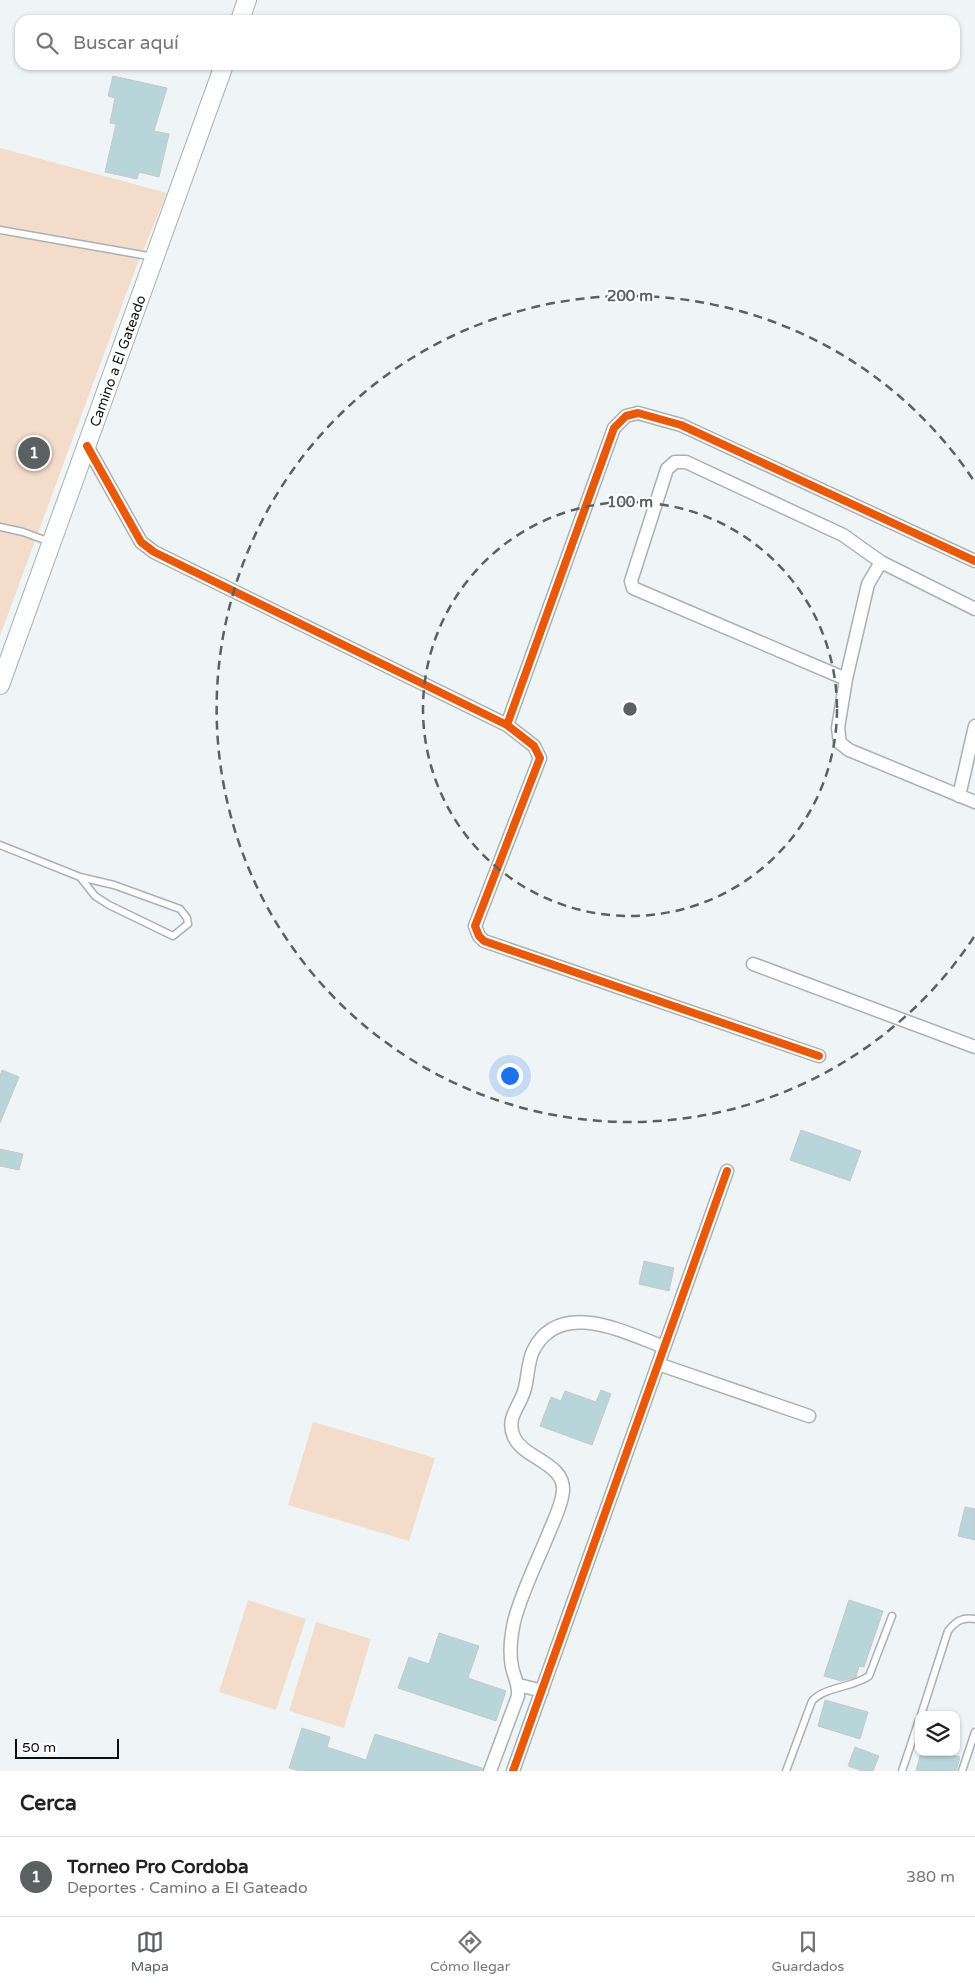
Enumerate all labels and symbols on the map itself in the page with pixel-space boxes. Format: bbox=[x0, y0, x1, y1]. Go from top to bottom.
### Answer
text: 200 m bbox=[607, 287, 653, 305]
street label: Camino a El Gateado bbox=[86, 293, 150, 429]
pin: 1 bbox=[18, 434, 50, 472]
text: 100 m bbox=[607, 493, 653, 511]
centre of rings bbox=[621, 700, 639, 718]
your location bbox=[497, 1063, 523, 1089]
scale bar bbox=[15, 1736, 119, 1759]

